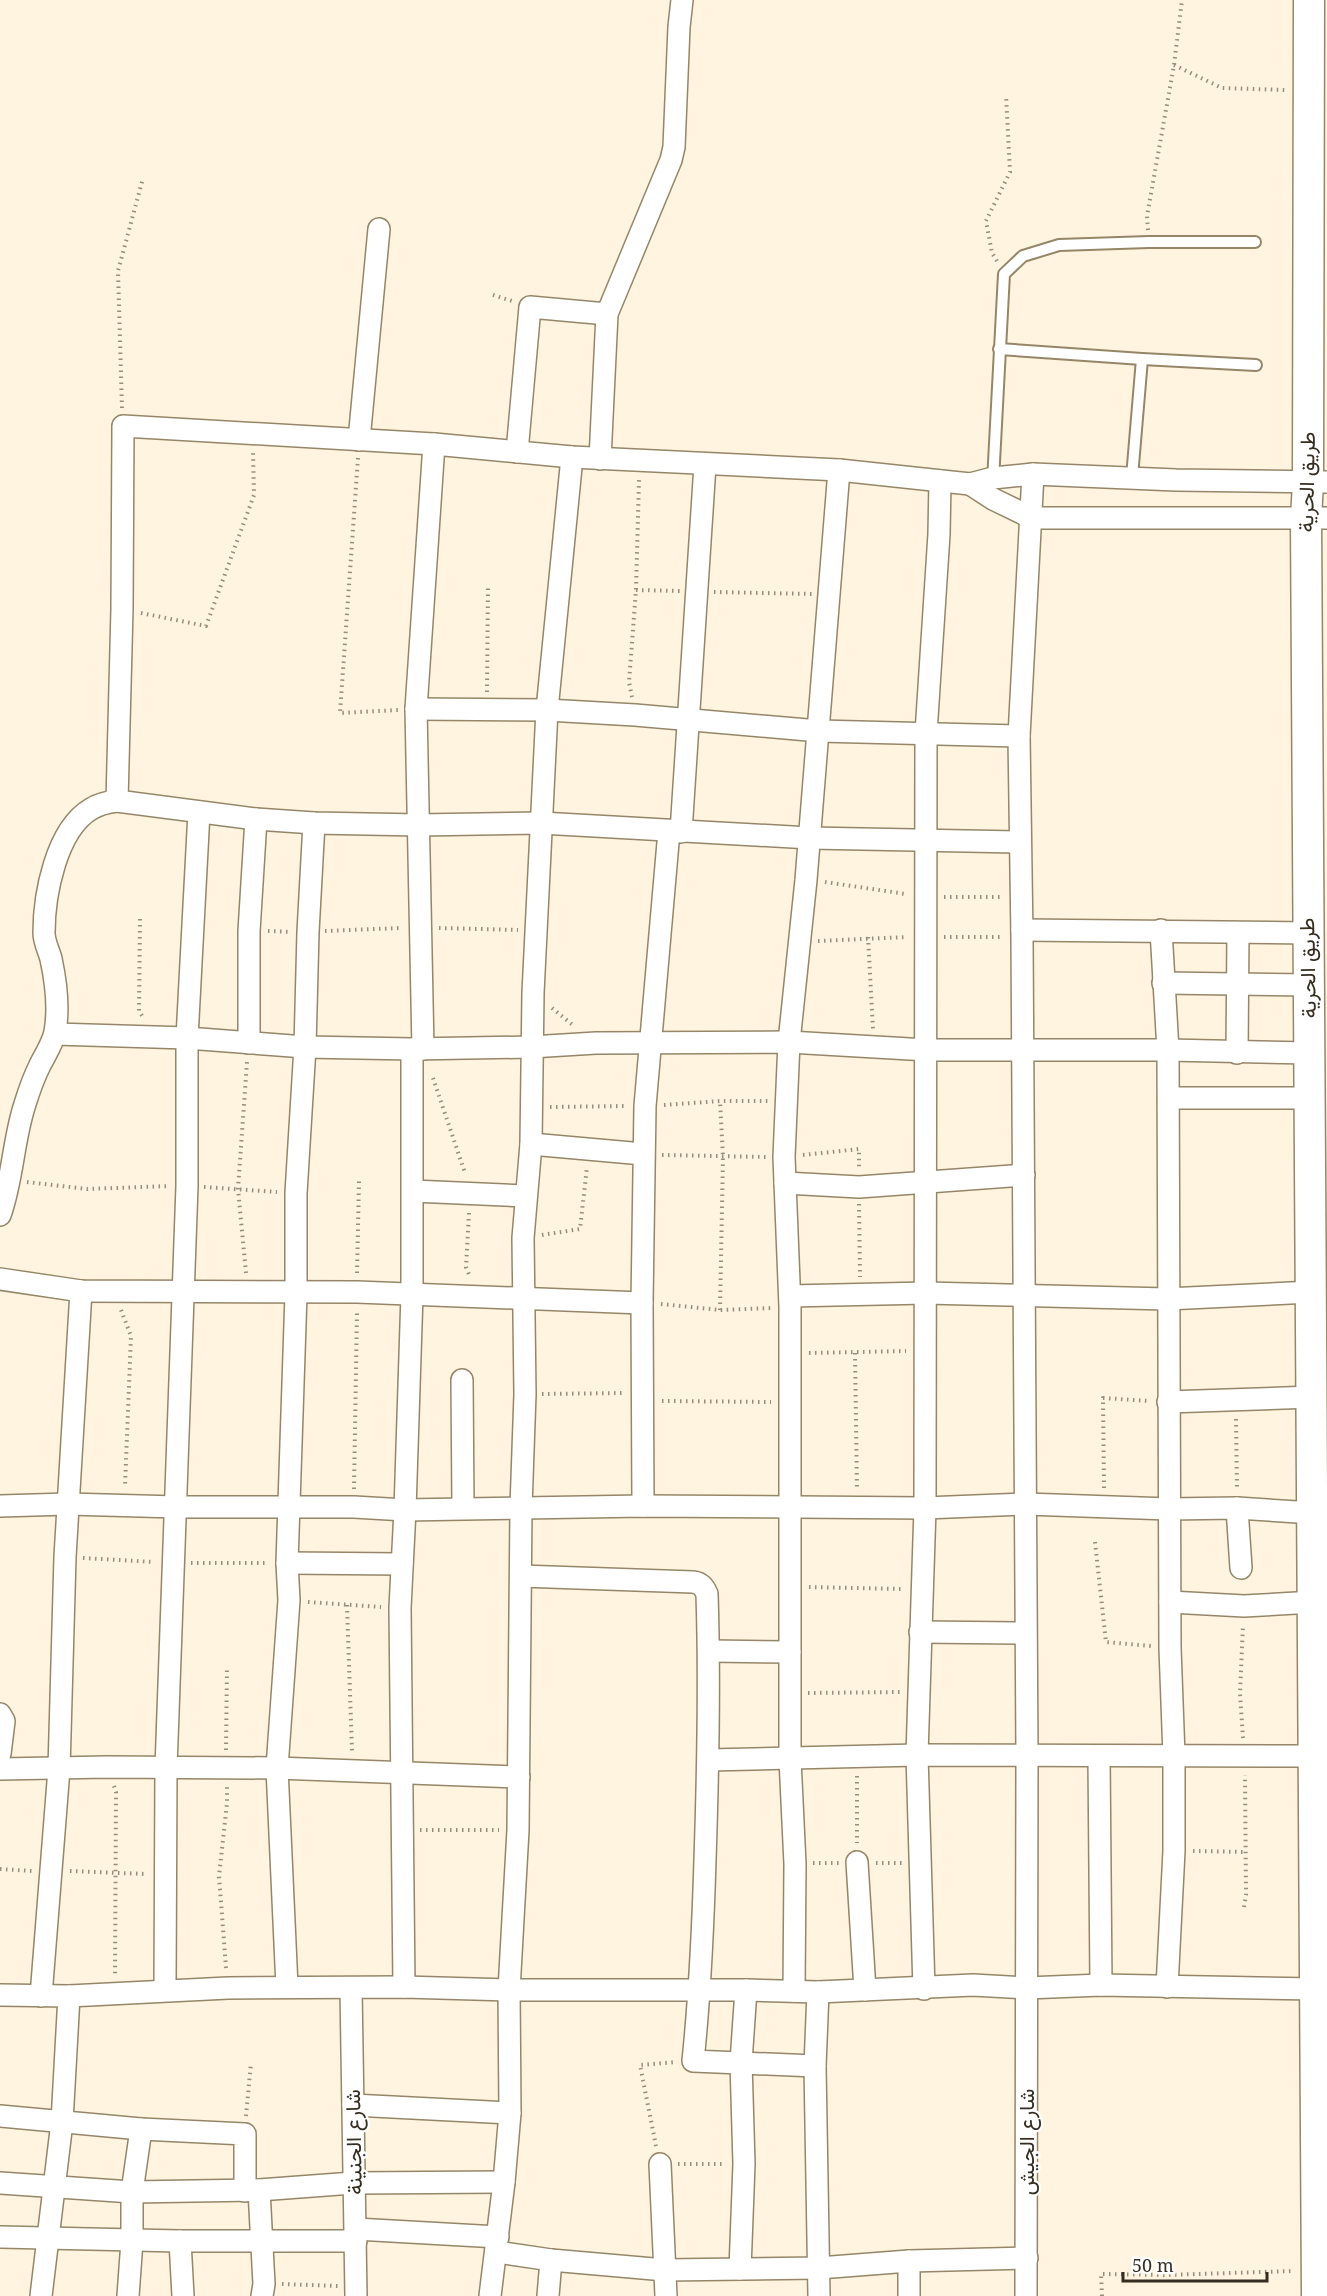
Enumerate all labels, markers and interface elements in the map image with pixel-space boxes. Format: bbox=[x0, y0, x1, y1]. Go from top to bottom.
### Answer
street label: طريق الحرية bbox=[1291, 431, 1321, 533]
street label: طريق الحرية bbox=[1292, 917, 1322, 1019]
street label: شارع الجنينة bbox=[338, 2089, 369, 2195]
street label: شارع الجيش bbox=[1012, 2089, 1041, 2195]
scale bar bbox=[1123, 2245, 1267, 2283]
text: 50 m bbox=[1132, 2253, 1174, 2277]

